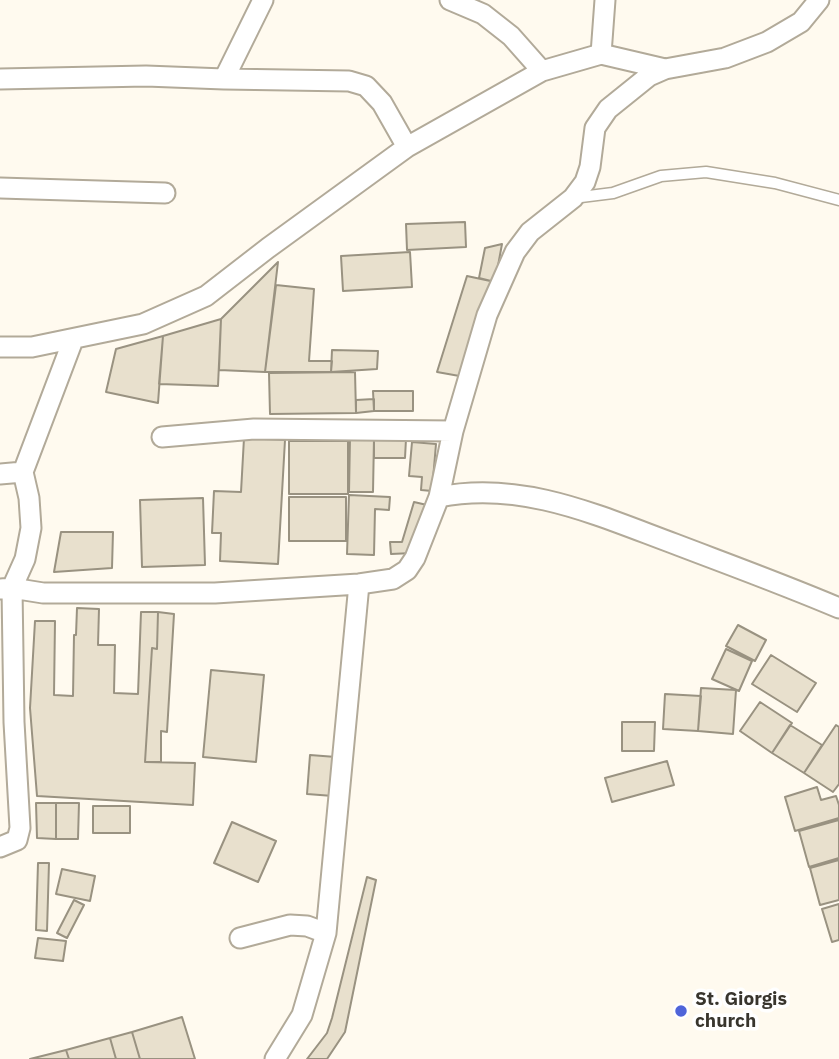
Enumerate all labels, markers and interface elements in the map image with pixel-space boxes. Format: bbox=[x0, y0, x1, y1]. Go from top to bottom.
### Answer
place label: St. Giorgis church bbox=[695, 989, 787, 1033]
marker: St. Giorgis church bbox=[673, 1003, 689, 1019]

